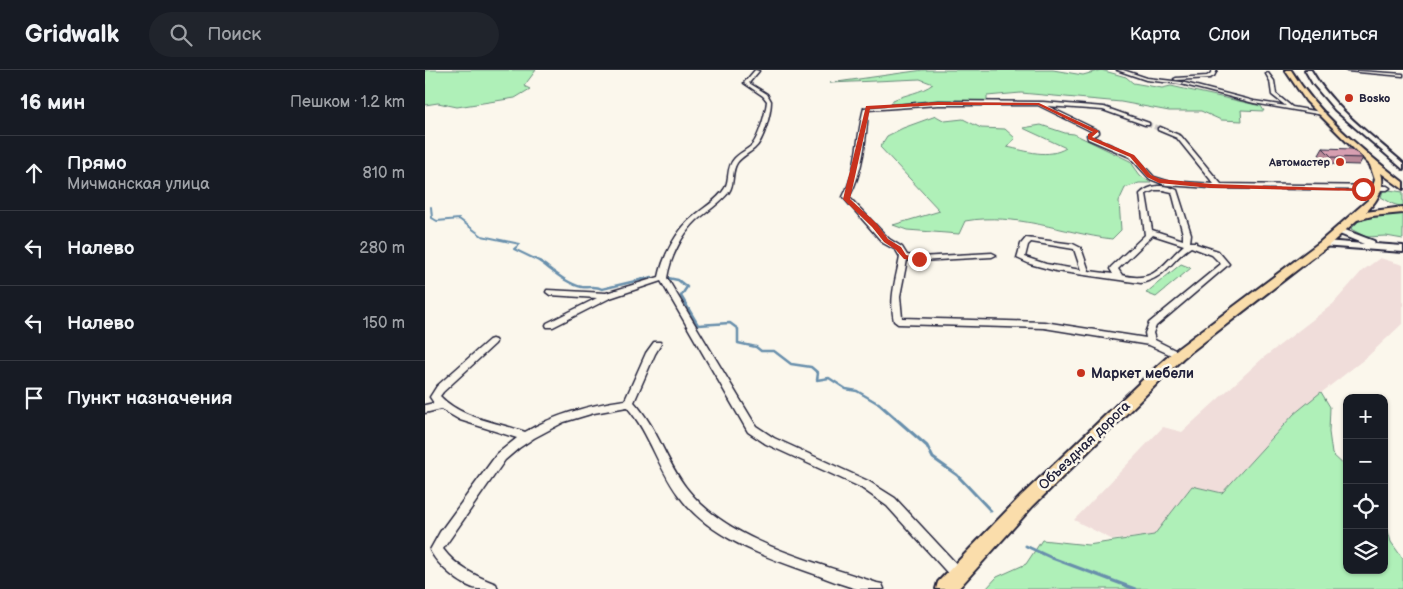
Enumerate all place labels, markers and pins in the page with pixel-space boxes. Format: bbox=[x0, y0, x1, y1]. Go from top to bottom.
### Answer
marker: Bosko bbox=[1343, 92, 1355, 104]
place label: Bosko bbox=[1359, 92, 1390, 105]
place label: Автомастер bbox=[1268, 156, 1330, 169]
marker: Автомастер bbox=[1334, 156, 1346, 168]
place label: Маркет мебели bbox=[1091, 365, 1194, 382]
marker: Маркет мебели bbox=[1075, 367, 1087, 379]

